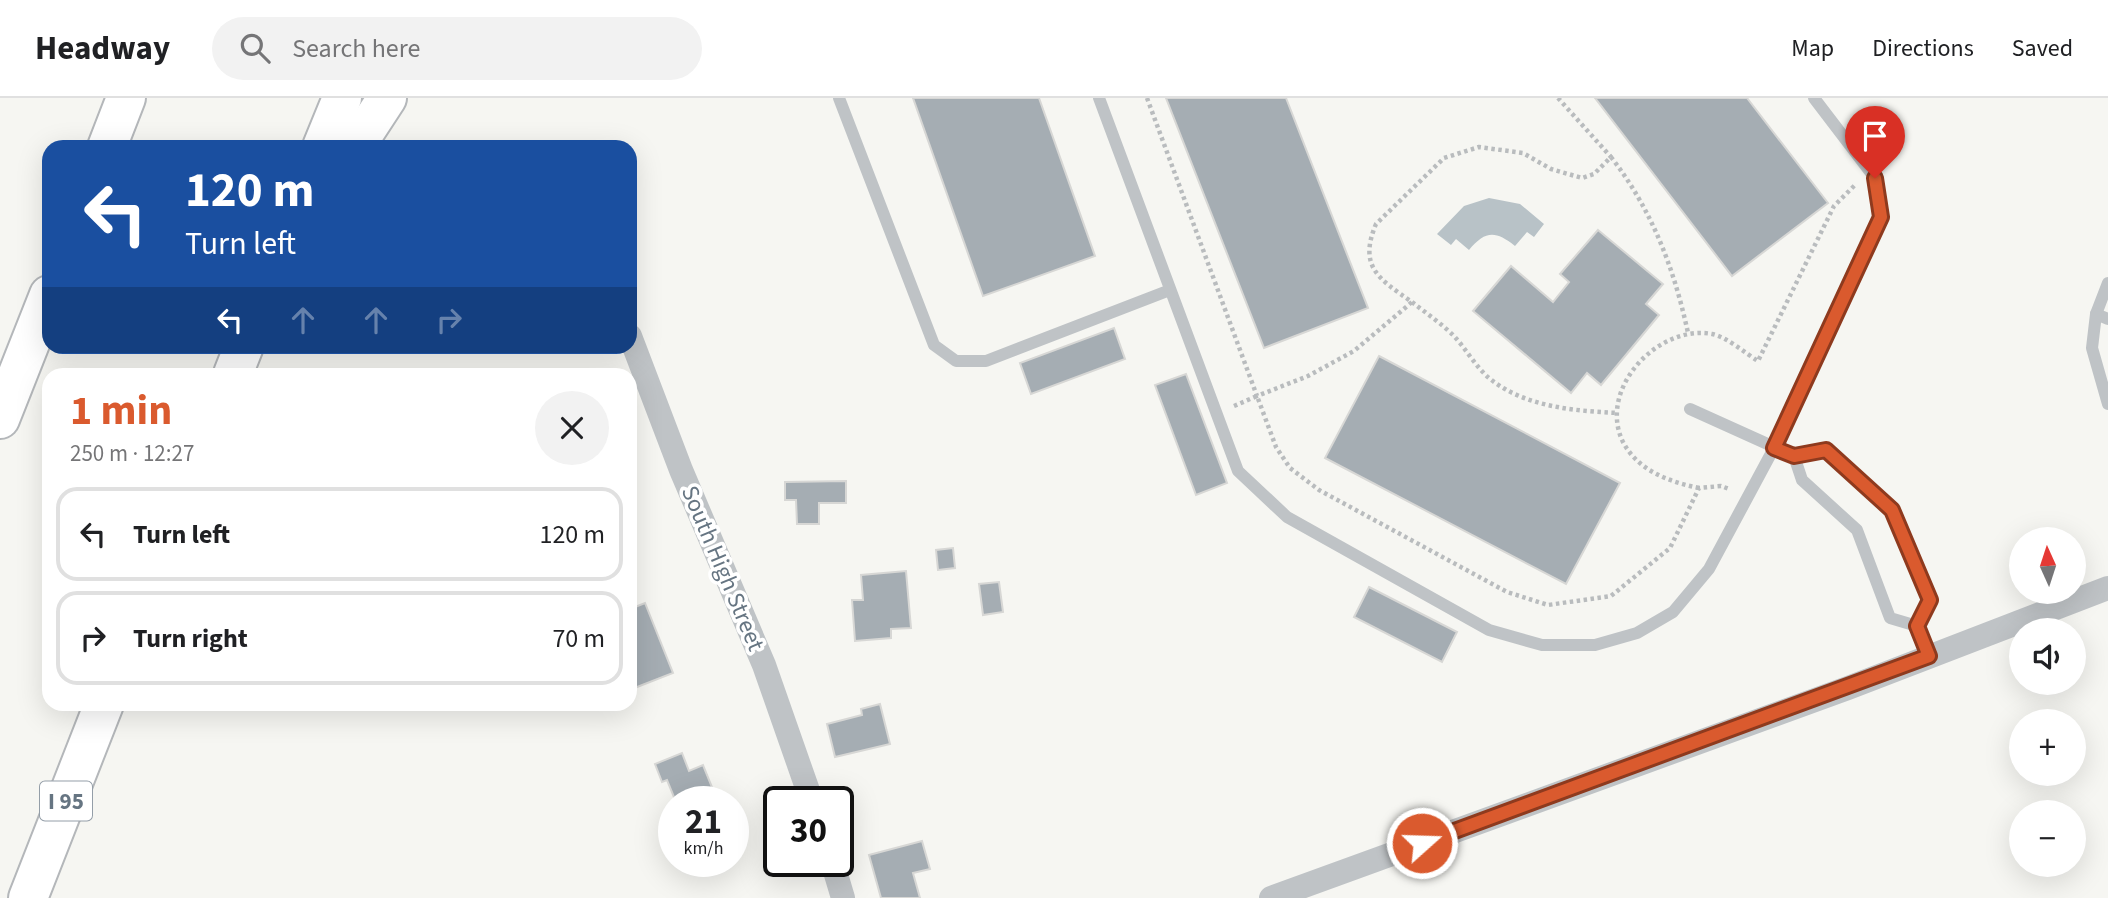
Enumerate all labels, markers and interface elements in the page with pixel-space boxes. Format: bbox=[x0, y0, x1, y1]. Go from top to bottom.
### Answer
search box bbox=[212, 17, 702, 80]
text: Headway bbox=[35, 25, 170, 72]
icon: search bbox=[236, 29, 274, 67]
text: Search here bbox=[292, 30, 420, 67]
text: Map bbox=[1791, 31, 1834, 66]
text: Directions bbox=[1872, 31, 1974, 66]
text: Saved bbox=[2012, 31, 2073, 66]
pin bbox=[1845, 106, 1905, 178]
icon: arrive bbox=[1856, 117, 1894, 155]
text: 120 m bbox=[185, 156, 314, 226]
icon: left bbox=[70, 168, 161, 259]
text: Turn left bbox=[185, 221, 296, 267]
icon: left bbox=[211, 301, 249, 339]
icon: ahead bbox=[284, 301, 322, 339]
icon: ahead bbox=[357, 301, 395, 339]
icon: right bbox=[430, 301, 468, 339]
text: 1 min bbox=[70, 381, 172, 441]
button: close bbox=[535, 391, 609, 465]
text: 250 m · 12:27 bbox=[70, 437, 194, 470]
street label: South High Street bbox=[672, 480, 773, 656]
icon: left bbox=[74, 515, 112, 553]
text: Turn left bbox=[133, 516, 230, 553]
text: 120 m bbox=[539, 516, 605, 553]
north arrow bbox=[2009, 527, 2086, 604]
map controls bbox=[2009, 527, 2086, 877]
button: sound bbox=[2009, 618, 2086, 695]
icon: right bbox=[74, 619, 112, 657]
text: Turn right bbox=[133, 620, 248, 657]
text: 70 m bbox=[552, 620, 605, 657]
button: + bbox=[2009, 709, 2086, 786]
road number: I 95 bbox=[40, 782, 92, 820]
speed limit sign: 30 bbox=[763, 786, 854, 877]
text: 21 bbox=[685, 797, 722, 847]
button: − bbox=[2009, 800, 2086, 877]
position arrow bbox=[1385, 806, 1459, 880]
text: km/h bbox=[684, 836, 723, 861]

